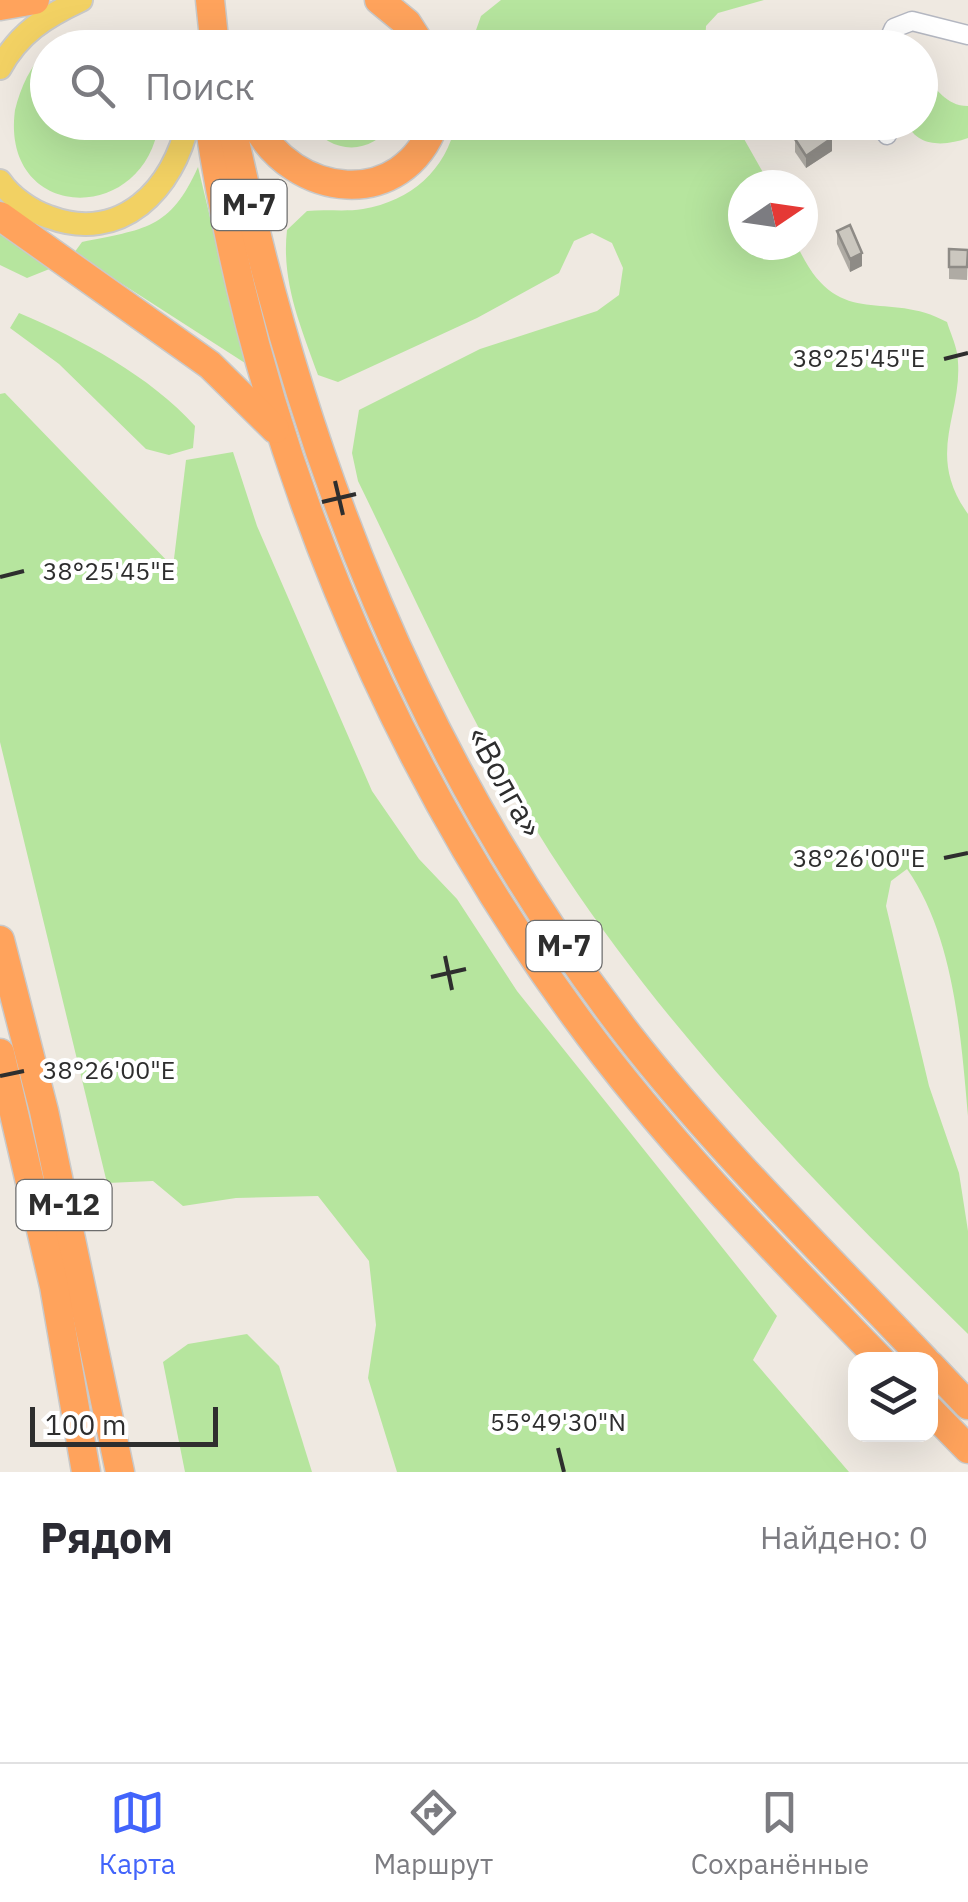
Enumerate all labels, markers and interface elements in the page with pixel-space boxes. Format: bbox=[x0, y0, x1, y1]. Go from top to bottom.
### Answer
search box bbox=[30, 30, 938, 140]
icon: search bbox=[65, 58, 120, 113]
text: Поиск bbox=[145, 61, 255, 110]
north arrow bbox=[728, 170, 818, 260]
road number: М-7 bbox=[212, 180, 286, 230]
text: 38°25'45"E bbox=[793, 341, 925, 374]
text: 38°25'45"E bbox=[43, 554, 175, 587]
street label: «Волга» bbox=[458, 719, 553, 844]
text: 38°26'00"E bbox=[793, 841, 925, 874]
road number: М-7 bbox=[526, 921, 602, 971]
text: 38°26'00"E bbox=[43, 1053, 175, 1086]
road number: М-12 bbox=[17, 1180, 112, 1230]
map controls bbox=[848, 1352, 938, 1442]
button: layers bbox=[848, 1352, 938, 1442]
scale bar bbox=[30, 1402, 218, 1446]
text: 55°49'30"N bbox=[490, 1405, 626, 1438]
text: 100 m bbox=[45, 1406, 126, 1443]
text: Рядом bbox=[40, 1510, 173, 1565]
text: Найдено: 0 bbox=[760, 1516, 928, 1558]
tab: Карта bbox=[99, 1785, 176, 1882]
tab: Маршрут bbox=[373, 1785, 493, 1882]
tab: Сохранённые bbox=[691, 1785, 869, 1882]

